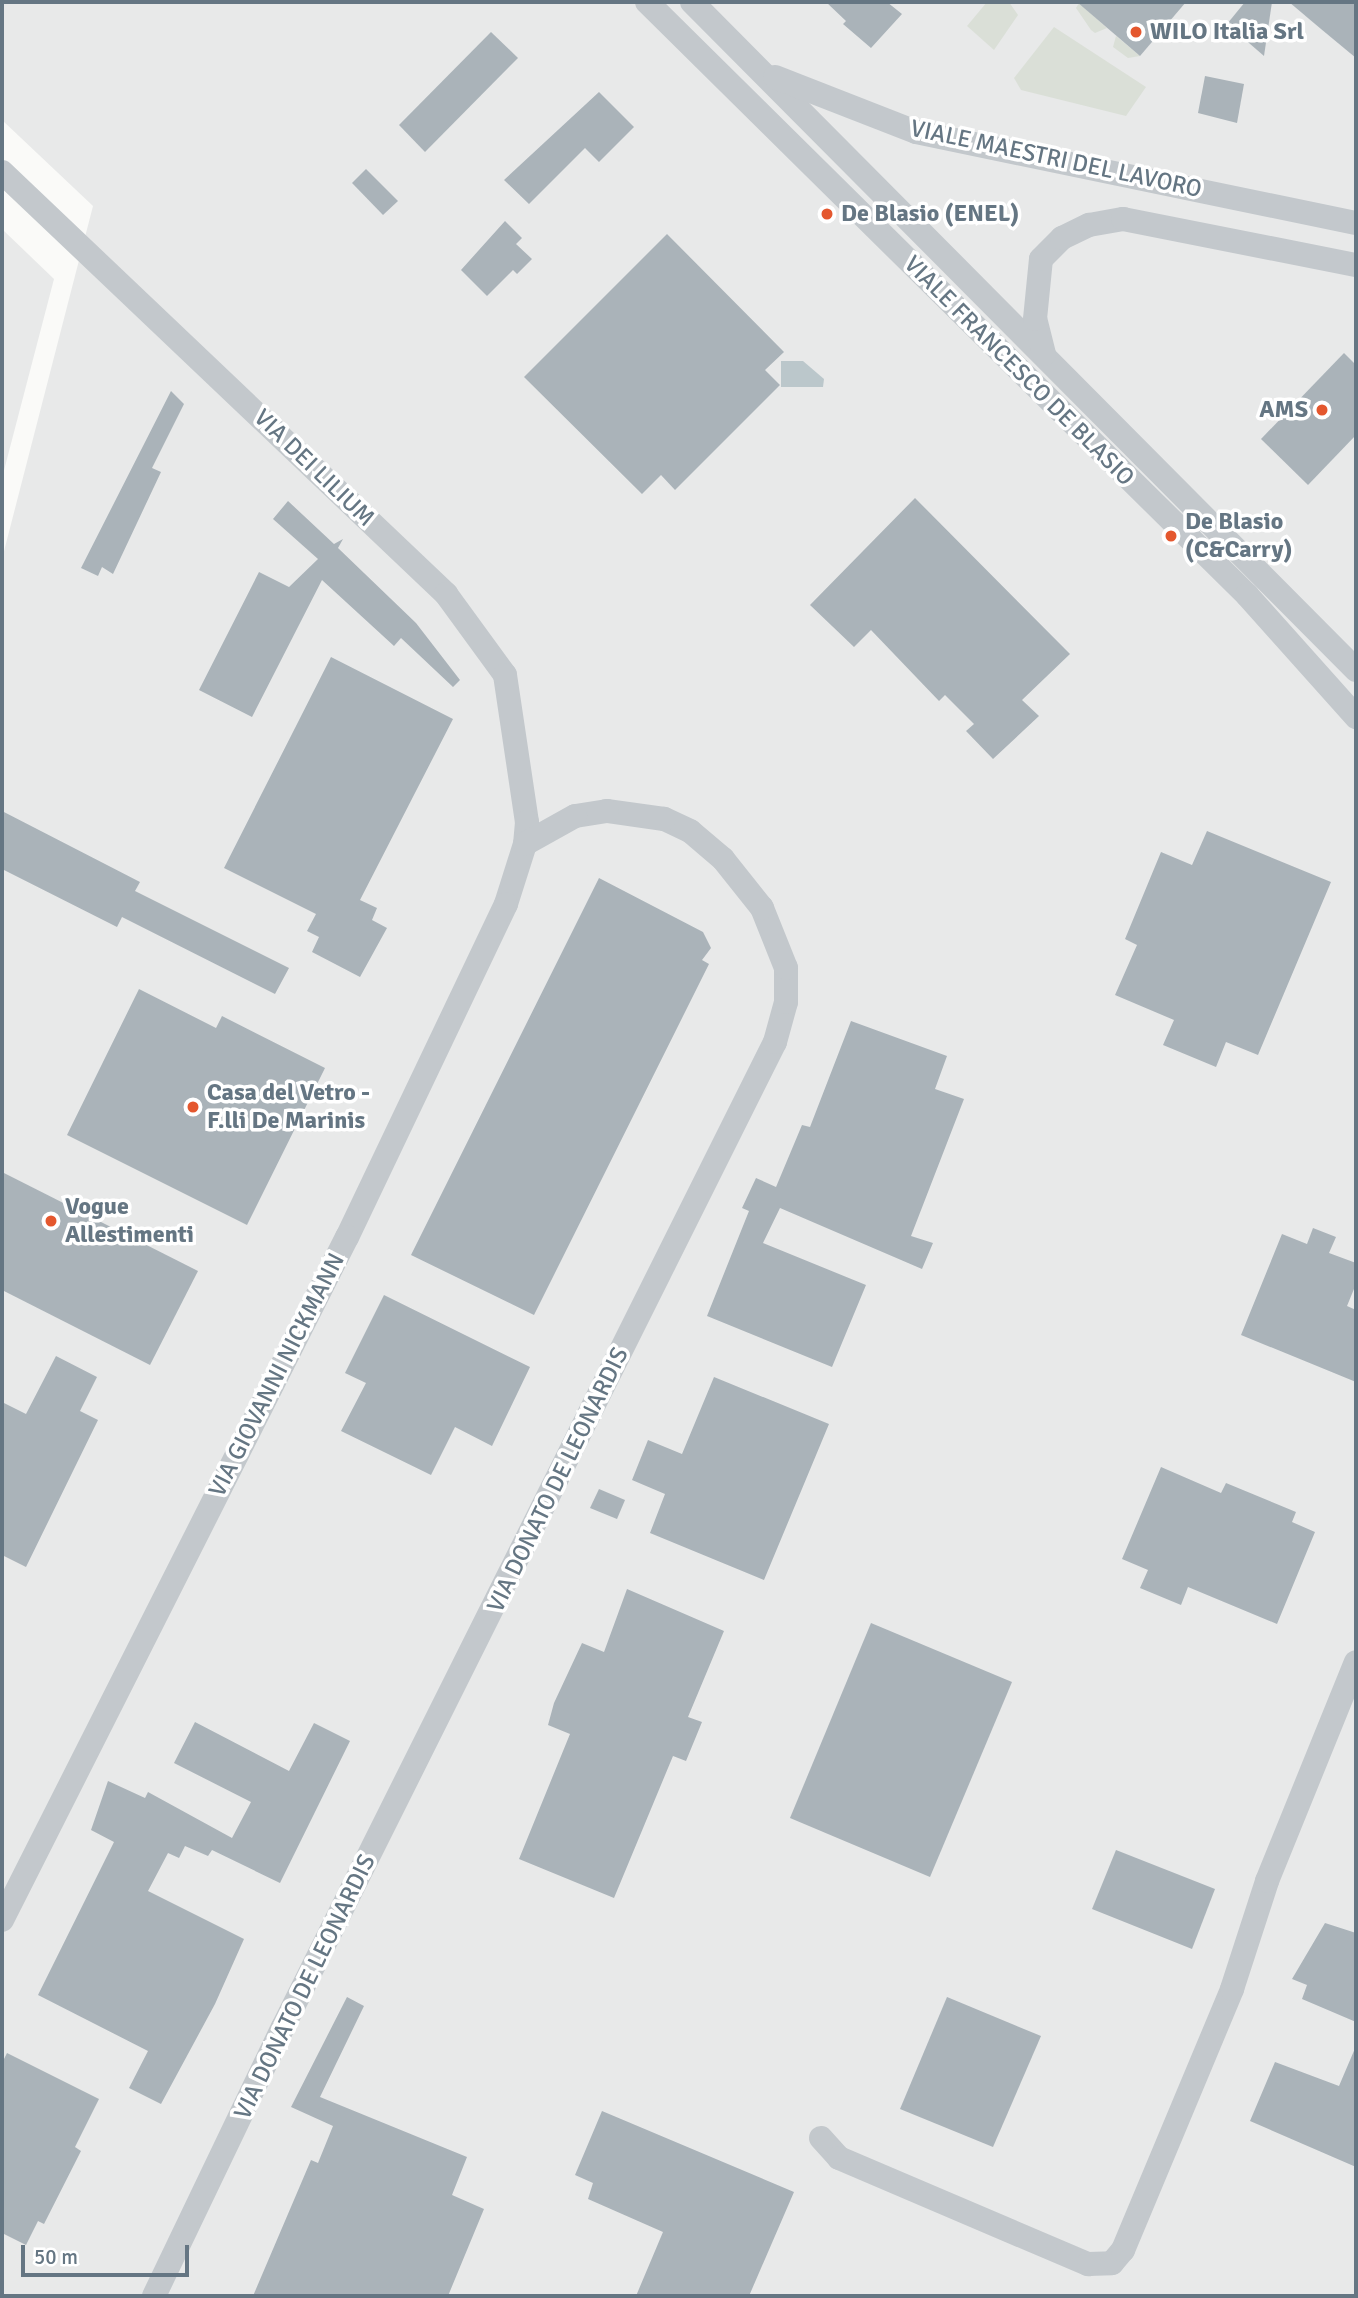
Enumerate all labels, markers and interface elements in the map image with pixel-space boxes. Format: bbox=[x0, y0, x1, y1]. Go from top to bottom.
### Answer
place label: WILO Italia Srl bbox=[1150, 18, 1304, 46]
marker: WILO Italia Srl bbox=[1128, 24, 1144, 40]
street label: VIALE MAESTRI DEL LAVORO bbox=[908, 114, 1204, 204]
place label: De Blasio (ENEL) bbox=[841, 200, 1019, 228]
marker: De Blasio (ENEL) bbox=[819, 206, 835, 222]
street label: VIALE FRANCESCO DE BLASIO bbox=[898, 250, 1140, 492]
place label: AMS bbox=[1259, 396, 1308, 424]
marker: AMS bbox=[1314, 402, 1330, 418]
street label: VIA DEI LILIUM bbox=[248, 403, 380, 533]
place label: De Blasio (C&Carry) bbox=[1185, 508, 1292, 564]
marker: De Blasio (C&Carry) bbox=[1163, 528, 1179, 544]
place label: Casa del Vetro - F.lli De Marinis bbox=[207, 1079, 370, 1135]
marker: Casa del Vetro - F.lli De Marinis bbox=[185, 1099, 201, 1115]
place label: Vogue Allestimenti bbox=[65, 1193, 194, 1249]
marker: Vogue Allestimenti bbox=[43, 1213, 59, 1229]
street label: VIA GIOVANNI NICKMANN bbox=[203, 1248, 351, 1502]
street label: VIA DONATO DE LEONARDIS bbox=[481, 1343, 635, 1617]
street label: VIA DONATO DE LEONARDIS bbox=[228, 1850, 382, 2124]
scale bar bbox=[24, 2232, 192, 2276]
text: 50 m bbox=[34, 2244, 78, 2270]

